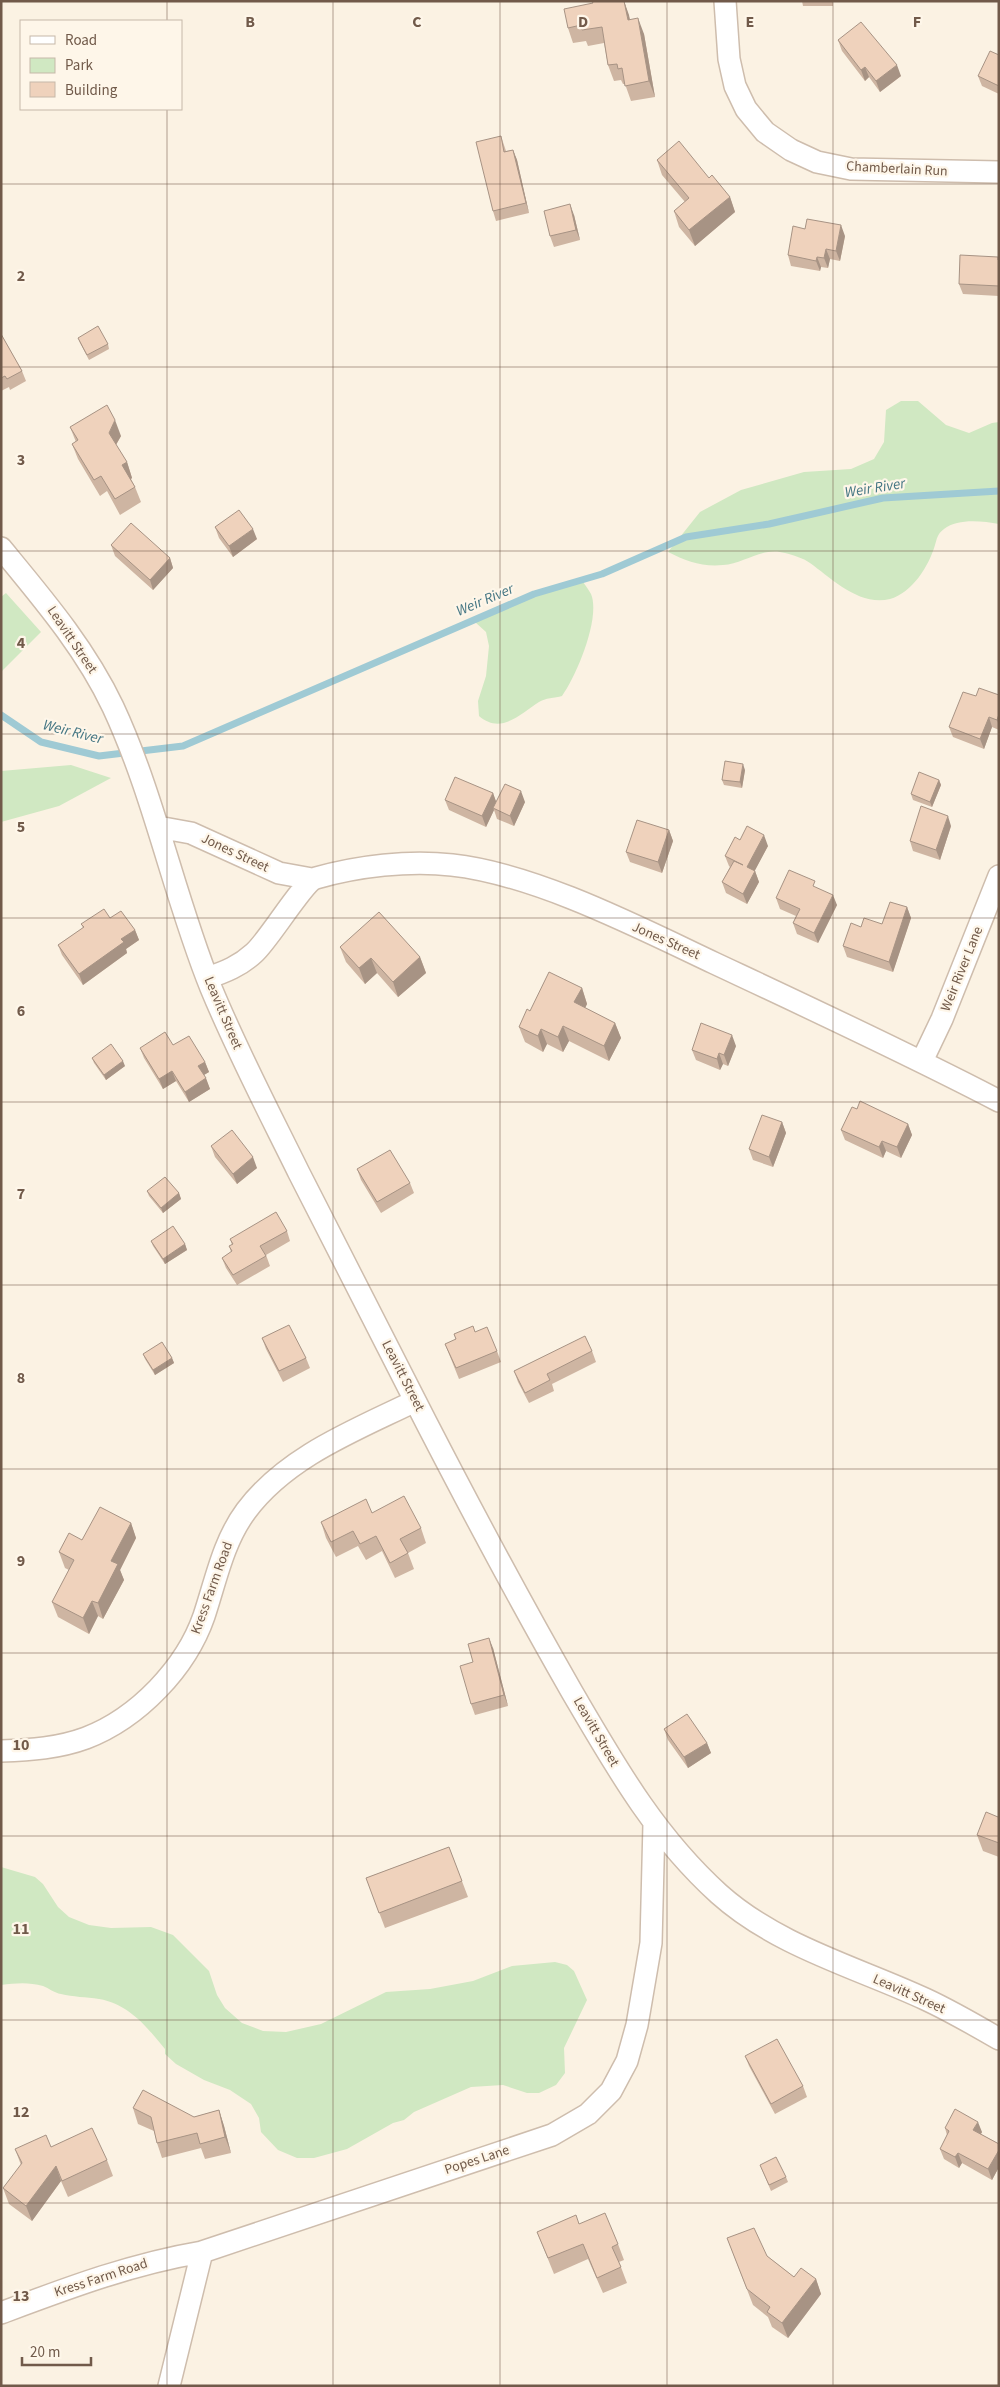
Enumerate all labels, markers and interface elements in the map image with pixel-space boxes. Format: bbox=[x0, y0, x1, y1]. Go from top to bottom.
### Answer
text: B bbox=[245, 11, 255, 33]
text: C bbox=[412, 11, 422, 33]
text: D bbox=[578, 11, 588, 33]
text: E bbox=[746, 11, 754, 33]
text: F bbox=[913, 11, 921, 33]
legend bbox=[20, 20, 182, 110]
text: Road bbox=[65, 30, 97, 51]
text: Park bbox=[65, 55, 94, 76]
text: Building bbox=[65, 80, 118, 101]
street label: Chamberlain Run bbox=[846, 156, 948, 182]
text: 2 bbox=[17, 265, 25, 287]
text: 3 bbox=[17, 449, 25, 471]
water label: Weir River bbox=[843, 473, 908, 503]
water label: Weir River bbox=[453, 578, 518, 622]
street label: Leavitt Street bbox=[42, 602, 102, 678]
text: 4 bbox=[17, 632, 26, 654]
water label: Weir River bbox=[41, 714, 106, 750]
text: 5 bbox=[17, 816, 25, 838]
street label: Jones Street bbox=[198, 829, 272, 878]
street label: Jones Street bbox=[629, 917, 703, 965]
street label: Weir River Lane bbox=[936, 923, 988, 1014]
street label: Leavitt Street bbox=[199, 973, 247, 1053]
text: 6 bbox=[17, 1000, 25, 1022]
text: 7 bbox=[17, 1183, 25, 1205]
street label: Leavitt Street bbox=[376, 1337, 430, 1415]
text: 8 bbox=[17, 1367, 25, 1389]
street label: Kress Farm Road bbox=[186, 1539, 238, 1637]
text: 9 bbox=[17, 1550, 25, 1572]
street label: Leavitt Street bbox=[568, 1693, 624, 1771]
text: 10 bbox=[13, 1734, 29, 1756]
text: 11 bbox=[13, 1918, 29, 1940]
street label: Leavitt Street bbox=[870, 1969, 949, 2019]
text: 12 bbox=[13, 2101, 29, 2123]
street label: Popes Lane bbox=[442, 2140, 512, 2180]
street label: Kress Farm Road bbox=[52, 2253, 150, 2303]
text: 13 bbox=[13, 2285, 29, 2307]
scale bar bbox=[22, 2334, 91, 2366]
text: 20 m bbox=[30, 2342, 60, 2363]

